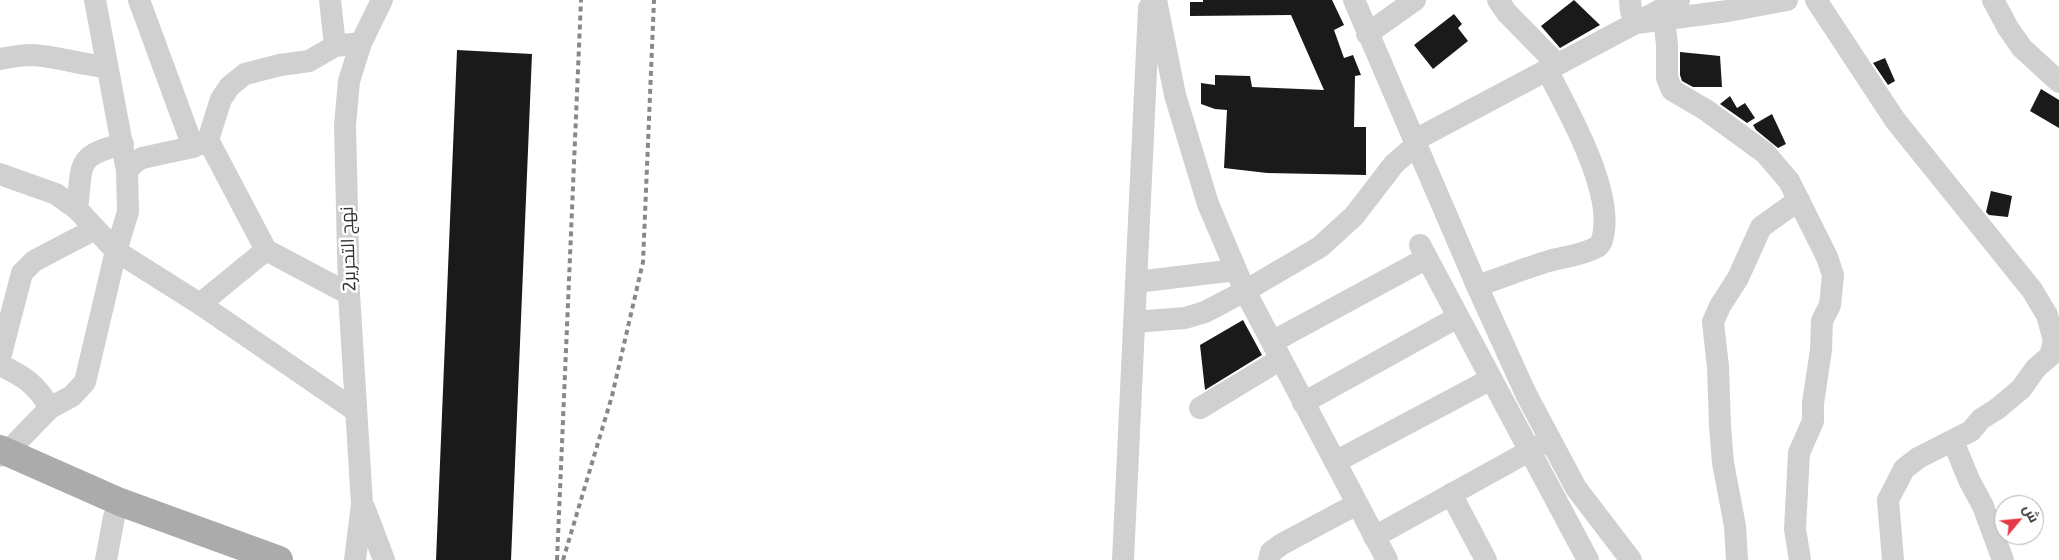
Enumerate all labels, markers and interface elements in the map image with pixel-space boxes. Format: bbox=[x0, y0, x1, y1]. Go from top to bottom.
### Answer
street label: نهج التحرير2 bbox=[336, 206, 360, 292]
north arrow bbox=[1994, 495, 2044, 545]
text: ش bbox=[2020, 501, 2044, 525]

